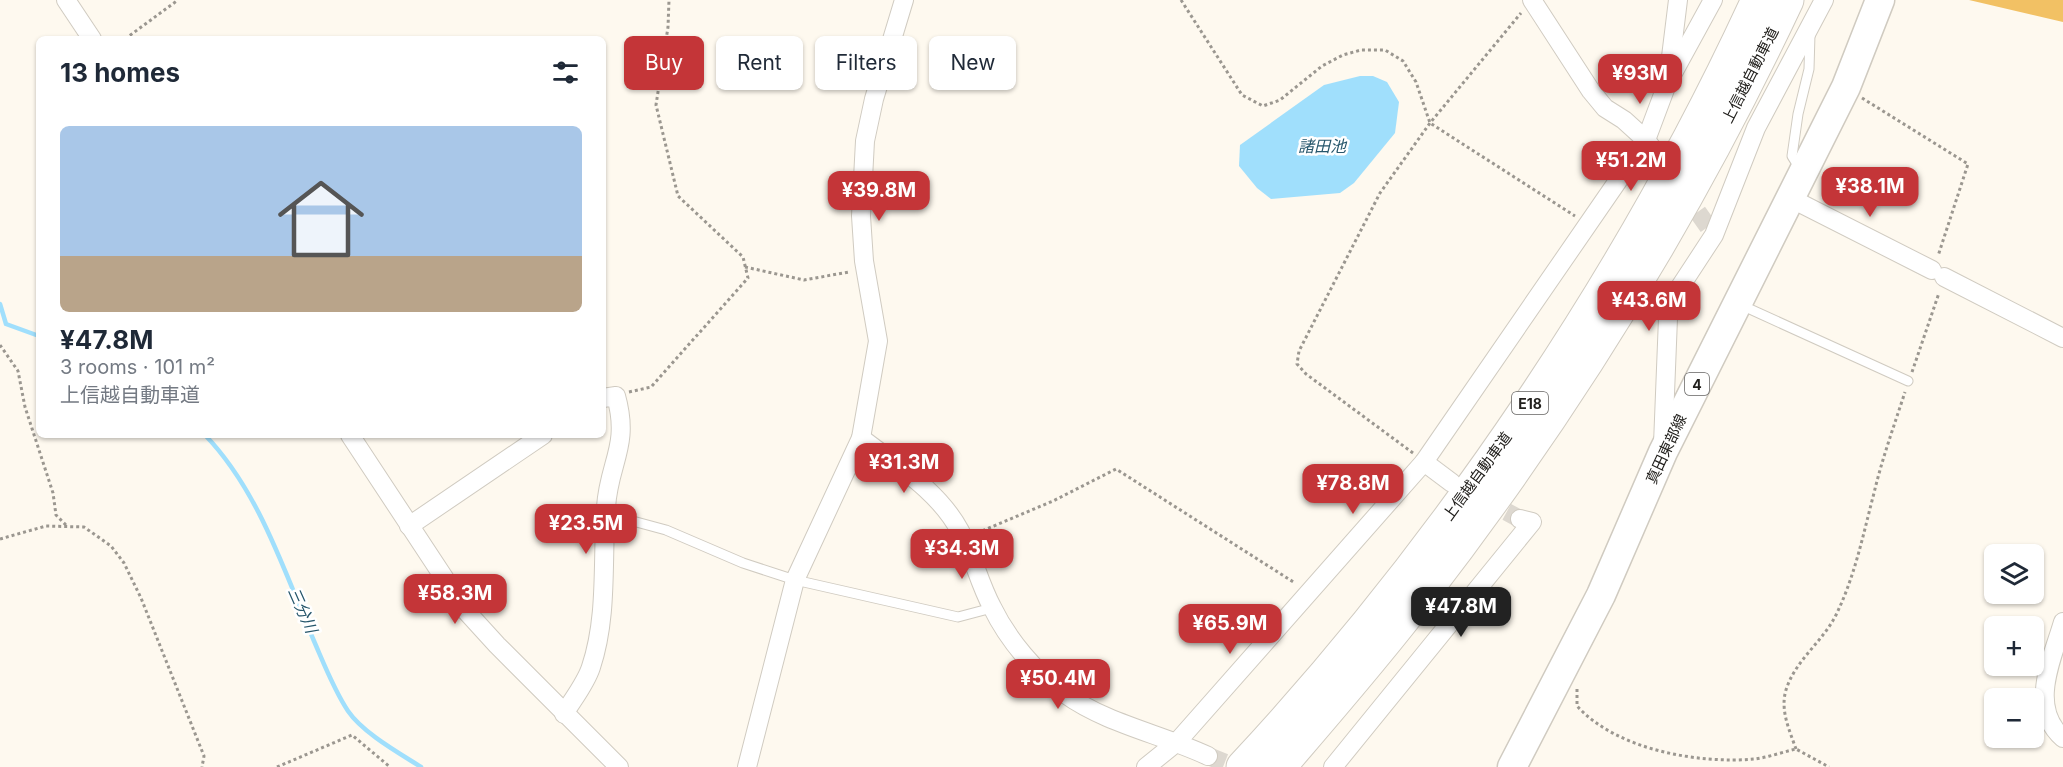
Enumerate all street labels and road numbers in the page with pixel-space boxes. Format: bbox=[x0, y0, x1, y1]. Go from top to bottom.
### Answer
street label: 上信越自動車道 bbox=[1718, 24, 1782, 126]
road number: 4 bbox=[1685, 373, 1709, 395]
road number: E18 bbox=[1512, 392, 1548, 414]
street label: 真田東部線 bbox=[1642, 411, 1690, 487]
street label: 上信越自動車道 bbox=[1438, 428, 1516, 524]

